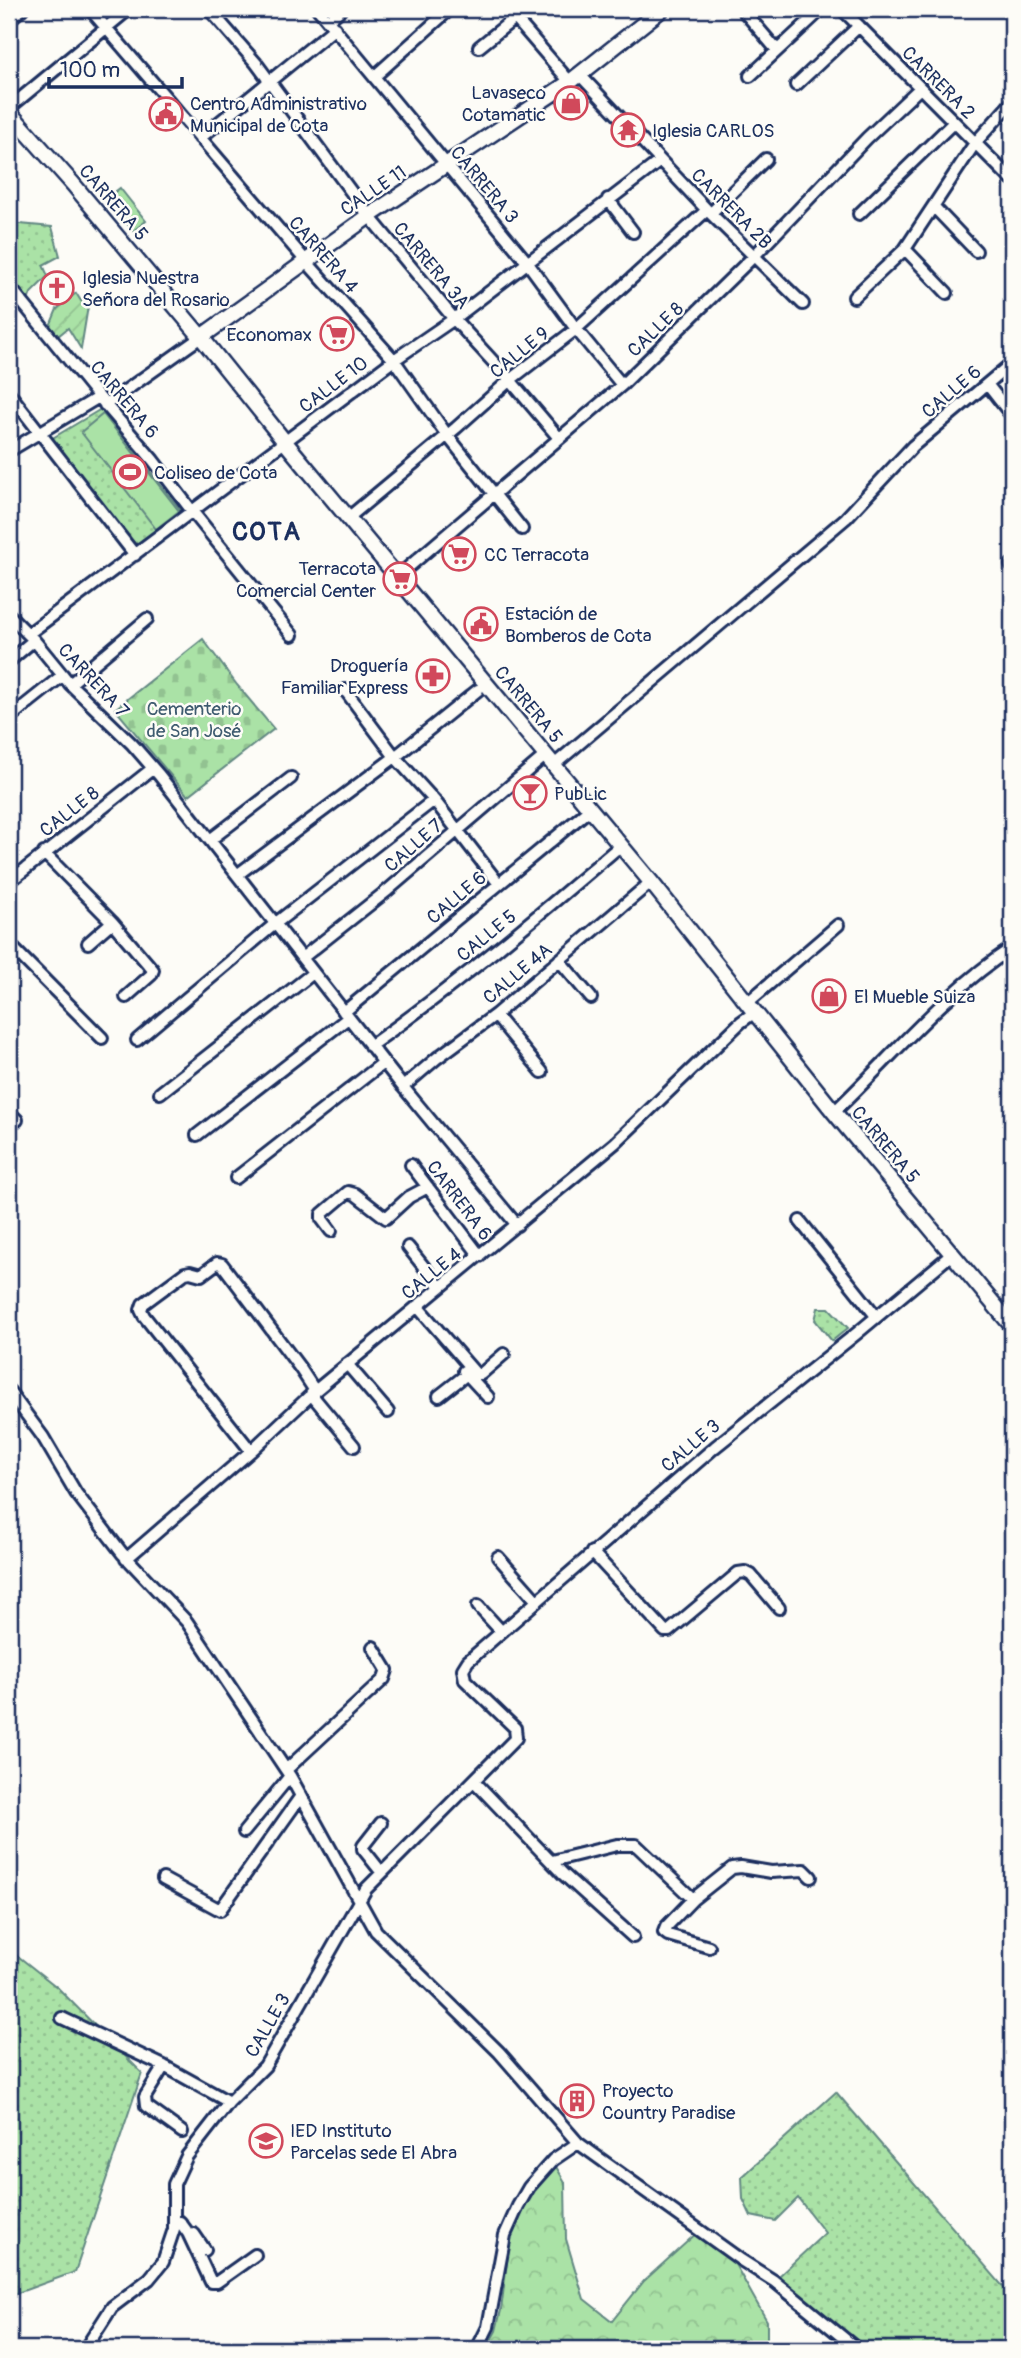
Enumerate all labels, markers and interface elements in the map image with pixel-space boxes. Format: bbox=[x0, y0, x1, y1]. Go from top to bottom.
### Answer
street label: CARRERA 2 bbox=[897, 41, 980, 124]
scale bar bbox=[49, 46, 182, 90]
text: 100 m bbox=[60, 57, 120, 84]
place label: Lavaseco Cotamatic bbox=[462, 81, 546, 127]
shop icon: Lavaseco Cotamatic bbox=[552, 84, 590, 122]
place label: Centro Administrativo Municipal de Cota bbox=[190, 92, 367, 138]
public building icon: Centro Administrativo Municipal de Cota bbox=[147, 95, 185, 133]
temple icon: Iglesia CARLOS bbox=[609, 111, 647, 149]
place label: Iglesia CARLOS bbox=[652, 119, 775, 143]
street label: CARRERA 3 bbox=[445, 141, 524, 228]
street label: CARRERA 5 bbox=[73, 159, 153, 246]
street label: CALLE 11 bbox=[336, 160, 411, 222]
street label: CARRERA 2B bbox=[686, 163, 777, 254]
street label: CARRERA 4 bbox=[283, 211, 363, 298]
street label: CARRERA 3A bbox=[388, 217, 475, 314]
place label: Iglesia Nuestra Señora del Rosario bbox=[82, 266, 230, 312]
church icon: Iglesia Nuestra Señora del Rosario bbox=[38, 269, 76, 307]
street label: CALLE 8 bbox=[623, 297, 689, 362]
supermarket icon: Economax bbox=[318, 315, 356, 353]
street label: CALLE 9 bbox=[485, 322, 554, 384]
place label: Economax bbox=[226, 323, 312, 347]
street label: CALLE 10 bbox=[294, 351, 373, 418]
street label: CARRERA 6 bbox=[85, 356, 164, 444]
street label: CALLE 6 bbox=[917, 360, 986, 424]
sports icon: Coliseo de Cota bbox=[111, 453, 149, 491]
place label: Coliseo de Cota bbox=[154, 461, 278, 485]
district label: COTA bbox=[232, 516, 302, 548]
supermarket icon: CC Terracota bbox=[440, 535, 478, 573]
place label: CC Terracota bbox=[484, 543, 589, 567]
place label: Terracota Comercial Center bbox=[236, 557, 376, 603]
supermarket icon: Terracota Comercial Center bbox=[381, 560, 419, 598]
place label: Estación de Bomberos de Cota bbox=[505, 602, 652, 648]
public building icon: Estación de Bomberos de Cota bbox=[462, 605, 500, 643]
street label: CARRERA 7 bbox=[53, 638, 134, 723]
place label: Droguería Familiar Express bbox=[281, 654, 409, 700]
pharmacy icon: Droguería Familiar Express bbox=[414, 657, 452, 695]
street label: CARRERA 5 bbox=[489, 661, 568, 748]
park label: Cementerio de San José bbox=[146, 697, 242, 743]
bar icon: PubLic bbox=[511, 774, 549, 812]
street label: CALLE 8 bbox=[35, 781, 104, 843]
place label: PubLic bbox=[554, 782, 607, 806]
street label: CALLE 7 bbox=[380, 814, 448, 878]
street label: CALLE 6 bbox=[422, 866, 491, 930]
street label: CALLE 5 bbox=[452, 904, 521, 967]
street label: CALLE 4A bbox=[478, 938, 557, 1010]
shop icon: El Mueble Suiza bbox=[810, 977, 848, 1015]
place label: El Mueble Suiza bbox=[854, 985, 975, 1009]
street label: CARRERA 5 bbox=[846, 1101, 925, 1188]
street label: CARRERA 6 bbox=[421, 1156, 497, 1246]
street label: CALLE 4 bbox=[397, 1242, 467, 1305]
street label: CALLE 3 bbox=[656, 1414, 725, 1477]
street label: CALLE 3 bbox=[240, 1989, 296, 2062]
place label: Proyecto Country Paradise bbox=[602, 2079, 736, 2125]
building icon: Proyecto Country Paradise bbox=[558, 2082, 596, 2120]
place label: IED Instituto Parcelas sede El Abra bbox=[290, 2119, 457, 2165]
school or university icon: IED Instituto Parcelas sede El Abra bbox=[247, 2122, 285, 2160]

